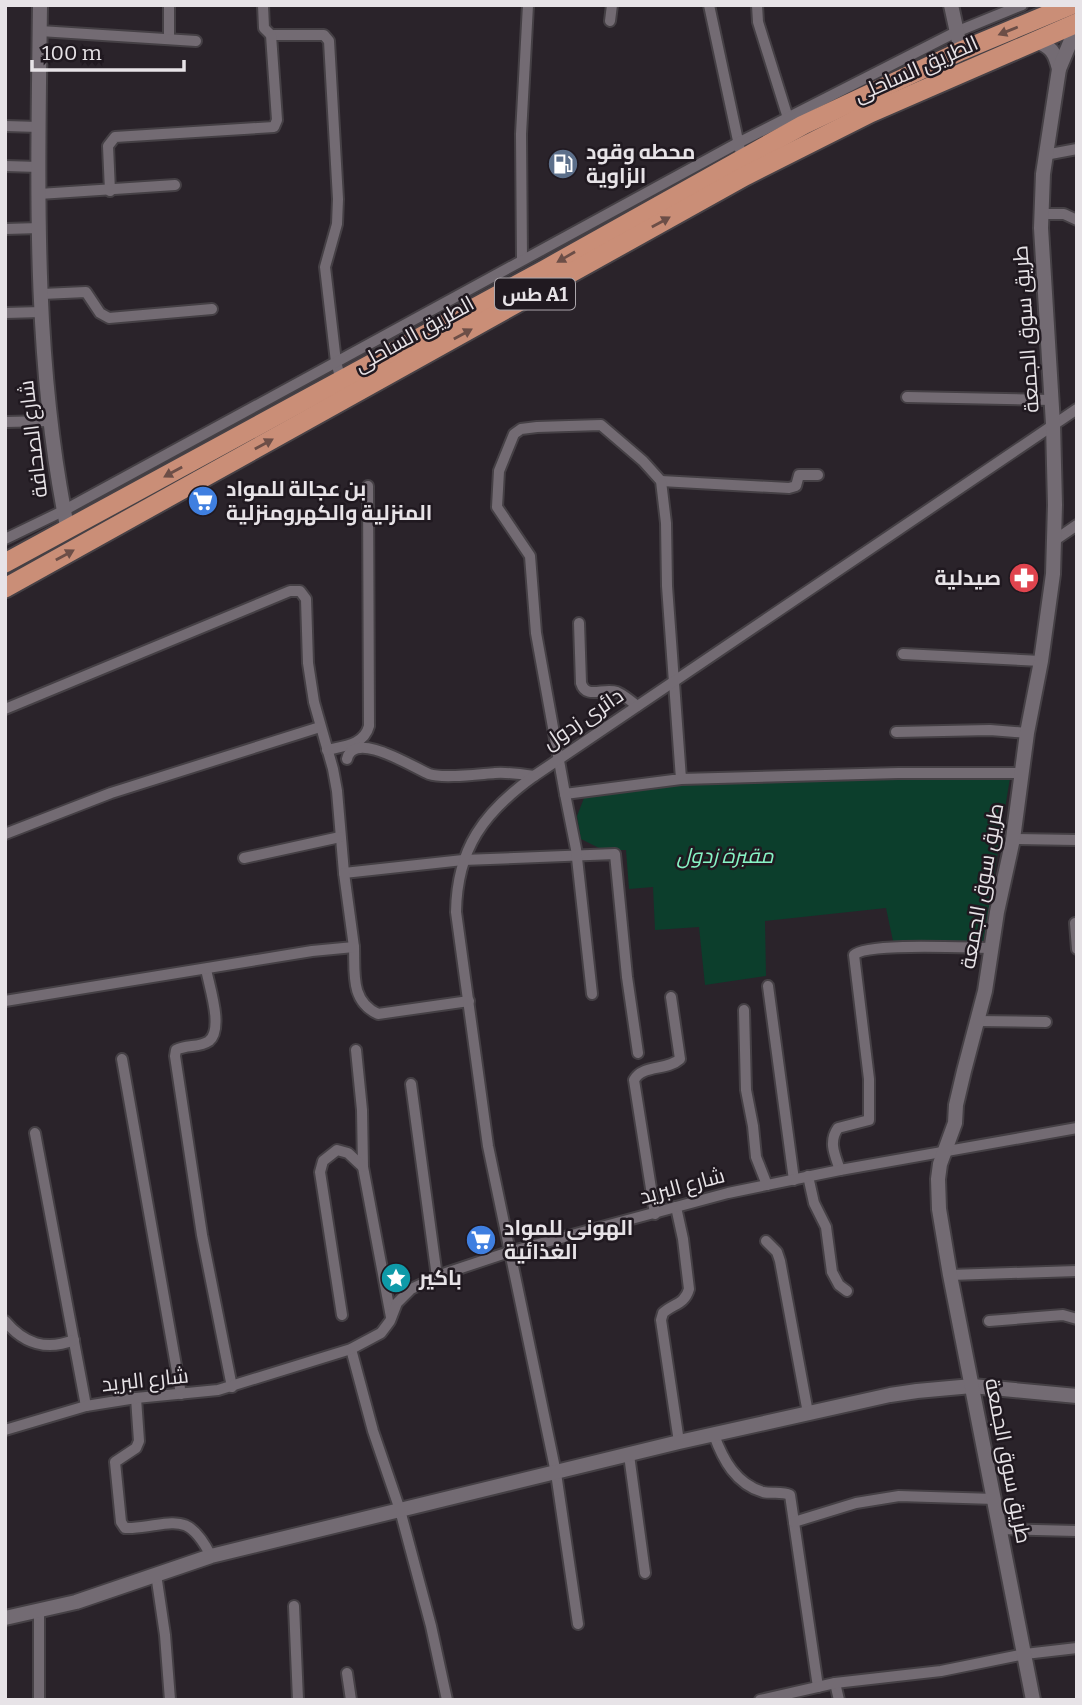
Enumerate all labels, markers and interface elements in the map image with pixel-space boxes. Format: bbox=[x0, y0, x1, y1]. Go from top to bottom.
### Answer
one-way arrow bbox=[997, 26, 1018, 37]
scale bar bbox=[32, 28, 184, 72]
street label: الطريق الساحلى bbox=[850, 30, 982, 108]
text: 100 m bbox=[42, 40, 102, 66]
place label: محطه وقود الزاوية bbox=[586, 139, 696, 189]
fuel station icon: محطه وقود الزاوية bbox=[546, 147, 580, 181]
one-way arrow bbox=[651, 216, 671, 228]
street label: طريق سوق الجمعة bbox=[1007, 244, 1045, 414]
one-way arrow bbox=[556, 251, 576, 263]
road number: طس A1 bbox=[495, 278, 575, 310]
street label: الطريق الساحلى bbox=[349, 290, 479, 378]
one-way arrow bbox=[453, 328, 472, 340]
street label: شارع الصحافة bbox=[13, 379, 54, 499]
one-way arrow bbox=[254, 438, 273, 450]
one-way arrow bbox=[163, 467, 183, 478]
place label: بن عجالة للمواد المنزلية والكهرومنزلية bbox=[226, 476, 432, 526]
supermarket icon: بن عجالة للمواد المنزلية والكهرومنزلية bbox=[186, 484, 220, 518]
one-way arrow bbox=[55, 549, 75, 561]
pharmacy icon: صيدلية bbox=[1007, 561, 1041, 595]
place label: صيدلية bbox=[934, 565, 1001, 591]
street label: دائرى زدول bbox=[538, 683, 628, 755]
street label: طريق سوق الجمعة bbox=[955, 801, 1009, 971]
park label: مقبرة زدول bbox=[677, 843, 774, 869]
street label: شارع البريد bbox=[636, 1162, 728, 1211]
place label: الهونى للمواد الغذائية bbox=[504, 1215, 633, 1265]
supermarket icon: الهونى للمواد الغذائية bbox=[464, 1223, 498, 1257]
place icon: باكير bbox=[379, 1261, 413, 1295]
place label: باكير bbox=[418, 1265, 462, 1291]
street label: شارع البريد bbox=[100, 1363, 190, 1398]
street label: طريق سوق الجمعة bbox=[979, 1376, 1037, 1546]

